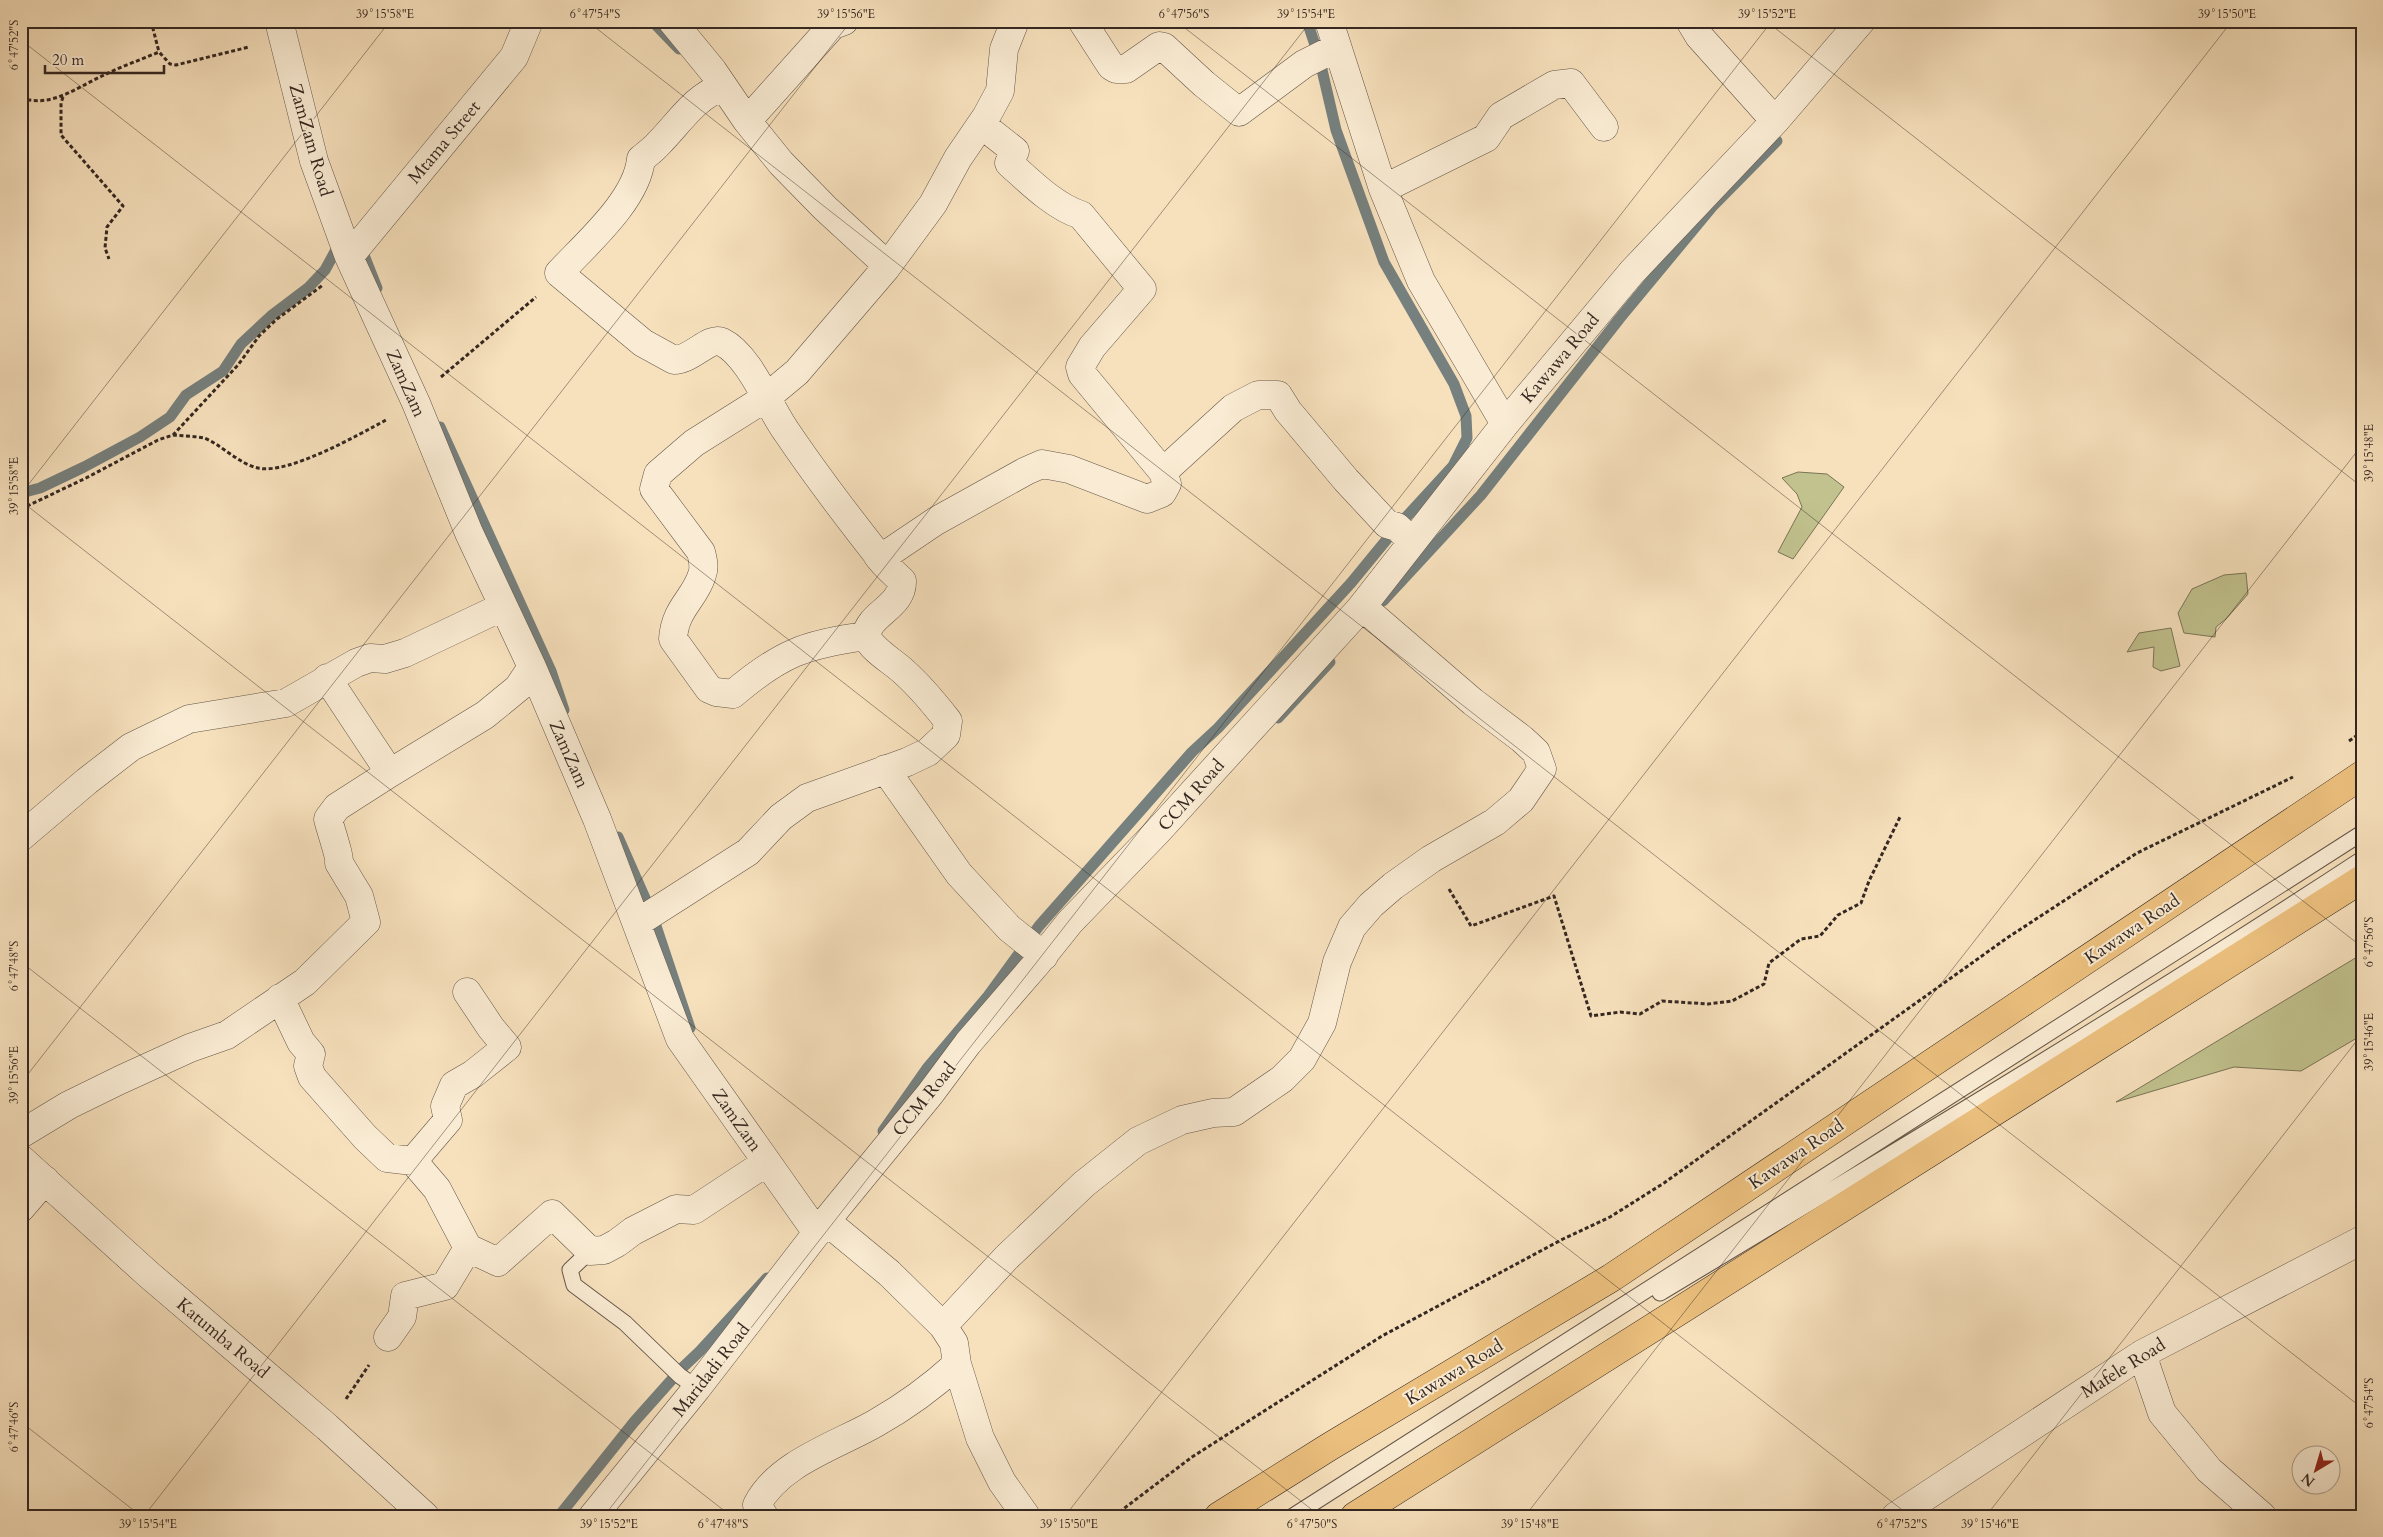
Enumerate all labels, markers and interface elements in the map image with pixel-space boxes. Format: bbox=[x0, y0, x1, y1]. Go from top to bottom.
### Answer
text: 39°15'58"E bbox=[356, 6, 414, 22]
text: 6°47'54"S bbox=[570, 6, 620, 22]
text: 39°15'56"E bbox=[817, 6, 875, 22]
text: 6°47'56"S bbox=[1159, 6, 1209, 22]
text: 39°15'54"E bbox=[1277, 6, 1335, 22]
text: 39°15'52"E bbox=[1738, 6, 1796, 22]
text: 39°15'50"E bbox=[2198, 6, 2256, 22]
text: 6°47'52"S bbox=[6, 20, 22, 70]
scale bar bbox=[45, 42, 164, 74]
text: 20 m bbox=[52, 50, 84, 70]
street label: ZamZam Road bbox=[283, 81, 339, 200]
street label: Mtama Street bbox=[402, 95, 487, 189]
street label: Kawawa Road bbox=[1515, 308, 1606, 408]
street label: ZamZam bbox=[380, 345, 432, 422]
text: 39°15'48"E bbox=[2361, 424, 2377, 482]
text: 39°15'58"E bbox=[6, 457, 22, 515]
street label: ZamZam bbox=[543, 716, 595, 793]
street label: CCM Road bbox=[1152, 754, 1231, 837]
street label: Kawawa Road bbox=[2080, 888, 2185, 971]
text: 6°47'56"S bbox=[2361, 917, 2377, 967]
text: 6°47'48"S bbox=[6, 941, 22, 991]
text: 39°15'46"E bbox=[2361, 1013, 2377, 1071]
text: 39°15'56"E bbox=[6, 1046, 22, 1104]
street label: CCM Road bbox=[887, 1057, 962, 1142]
street label: ZamZam bbox=[706, 1084, 768, 1157]
street label: Kawawa Road bbox=[1744, 1113, 1849, 1196]
street label: Katumba Road bbox=[171, 1292, 275, 1385]
street label: Maridadi Road bbox=[667, 1318, 756, 1422]
street label: Mafele Road bbox=[2076, 1332, 2171, 1404]
street label: Kawawa Road bbox=[1401, 1333, 1508, 1411]
text: 6°47'54"S bbox=[2361, 1378, 2377, 1428]
text: 6°47'46"S bbox=[6, 1402, 22, 1452]
north arrow bbox=[2290, 1444, 2340, 1494]
text: N bbox=[2298, 1469, 2319, 1491]
text: 39°15'54"E bbox=[119, 1516, 177, 1532]
text: 39°15'52"E bbox=[580, 1516, 638, 1532]
text: 6°47'48"S bbox=[698, 1516, 748, 1532]
text: 39°15'50"E bbox=[1040, 1516, 1098, 1532]
text: 6°47'50"S bbox=[1287, 1516, 1337, 1532]
text: 39°15'48"E bbox=[1501, 1516, 1559, 1532]
text: 6°47'52"S bbox=[1877, 1516, 1927, 1532]
text: 39°15'46"E bbox=[1961, 1516, 2019, 1532]

